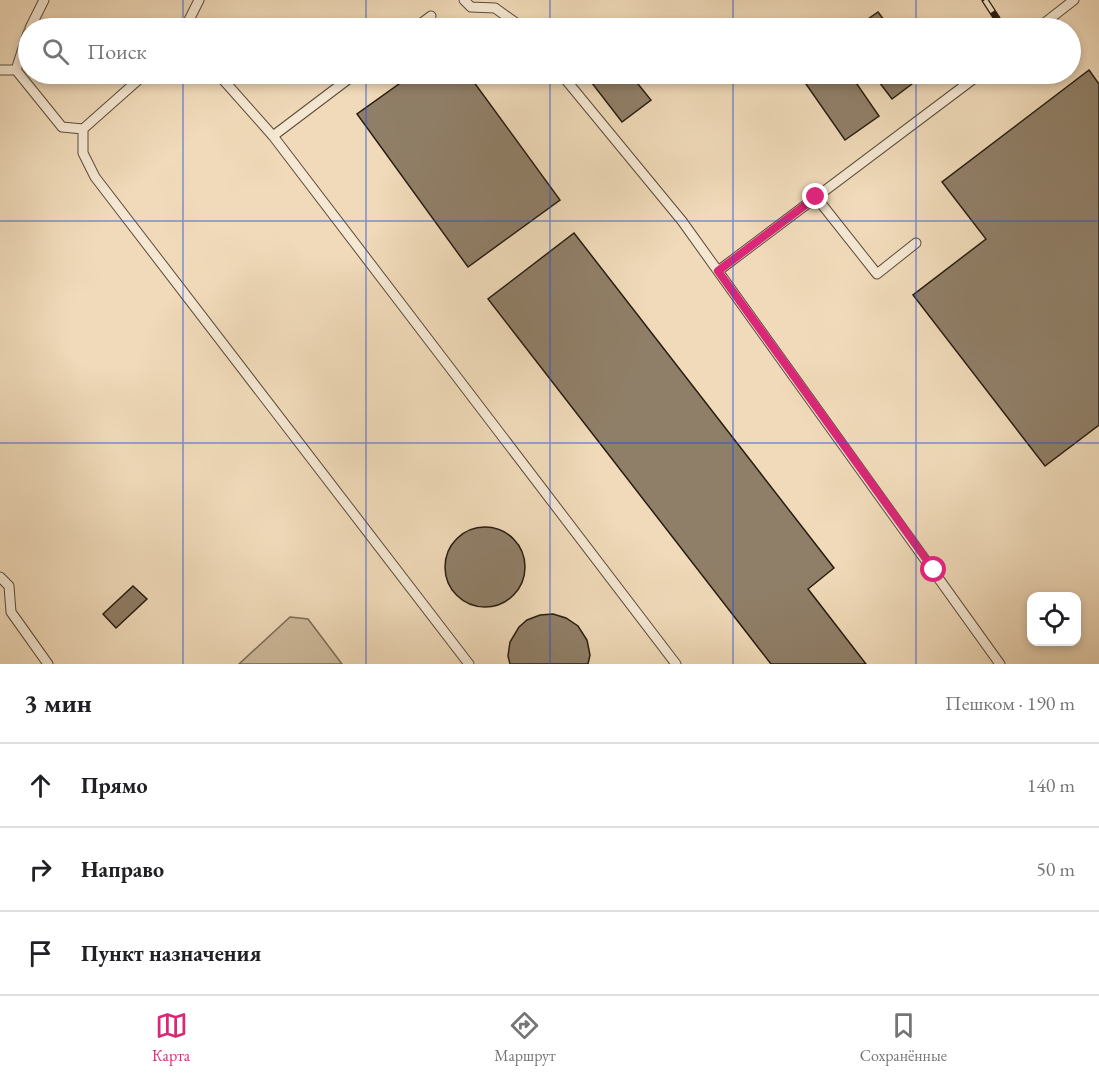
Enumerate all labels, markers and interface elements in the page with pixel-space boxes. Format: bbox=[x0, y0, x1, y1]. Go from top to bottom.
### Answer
search box bbox=[18, 18, 1081, 84]
icon: search bbox=[39, 35, 72, 68]
text: Поиск bbox=[87, 37, 147, 66]
route end bbox=[802, 183, 828, 209]
route start bbox=[920, 556, 946, 582]
map controls bbox=[1027, 592, 1081, 646]
button: locate bbox=[1027, 592, 1081, 646]
text: 3 мин bbox=[24, 686, 92, 720]
text: Пешком · 190 m bbox=[945, 690, 1075, 716]
icon: ahead bbox=[24, 769, 57, 802]
text: Прямо bbox=[81, 771, 148, 800]
text: 140 m bbox=[1027, 772, 1075, 798]
icon: right bbox=[24, 853, 57, 886]
text: Направо bbox=[81, 855, 164, 884]
text: 50 m bbox=[1036, 856, 1075, 882]
icon: arrive bbox=[24, 937, 57, 970]
text: Пункт назначения bbox=[81, 939, 261, 968]
tab: Карта bbox=[152, 1009, 190, 1066]
tab: Маршрут bbox=[494, 1009, 556, 1066]
tab: Сохранённые bbox=[860, 1009, 947, 1066]

